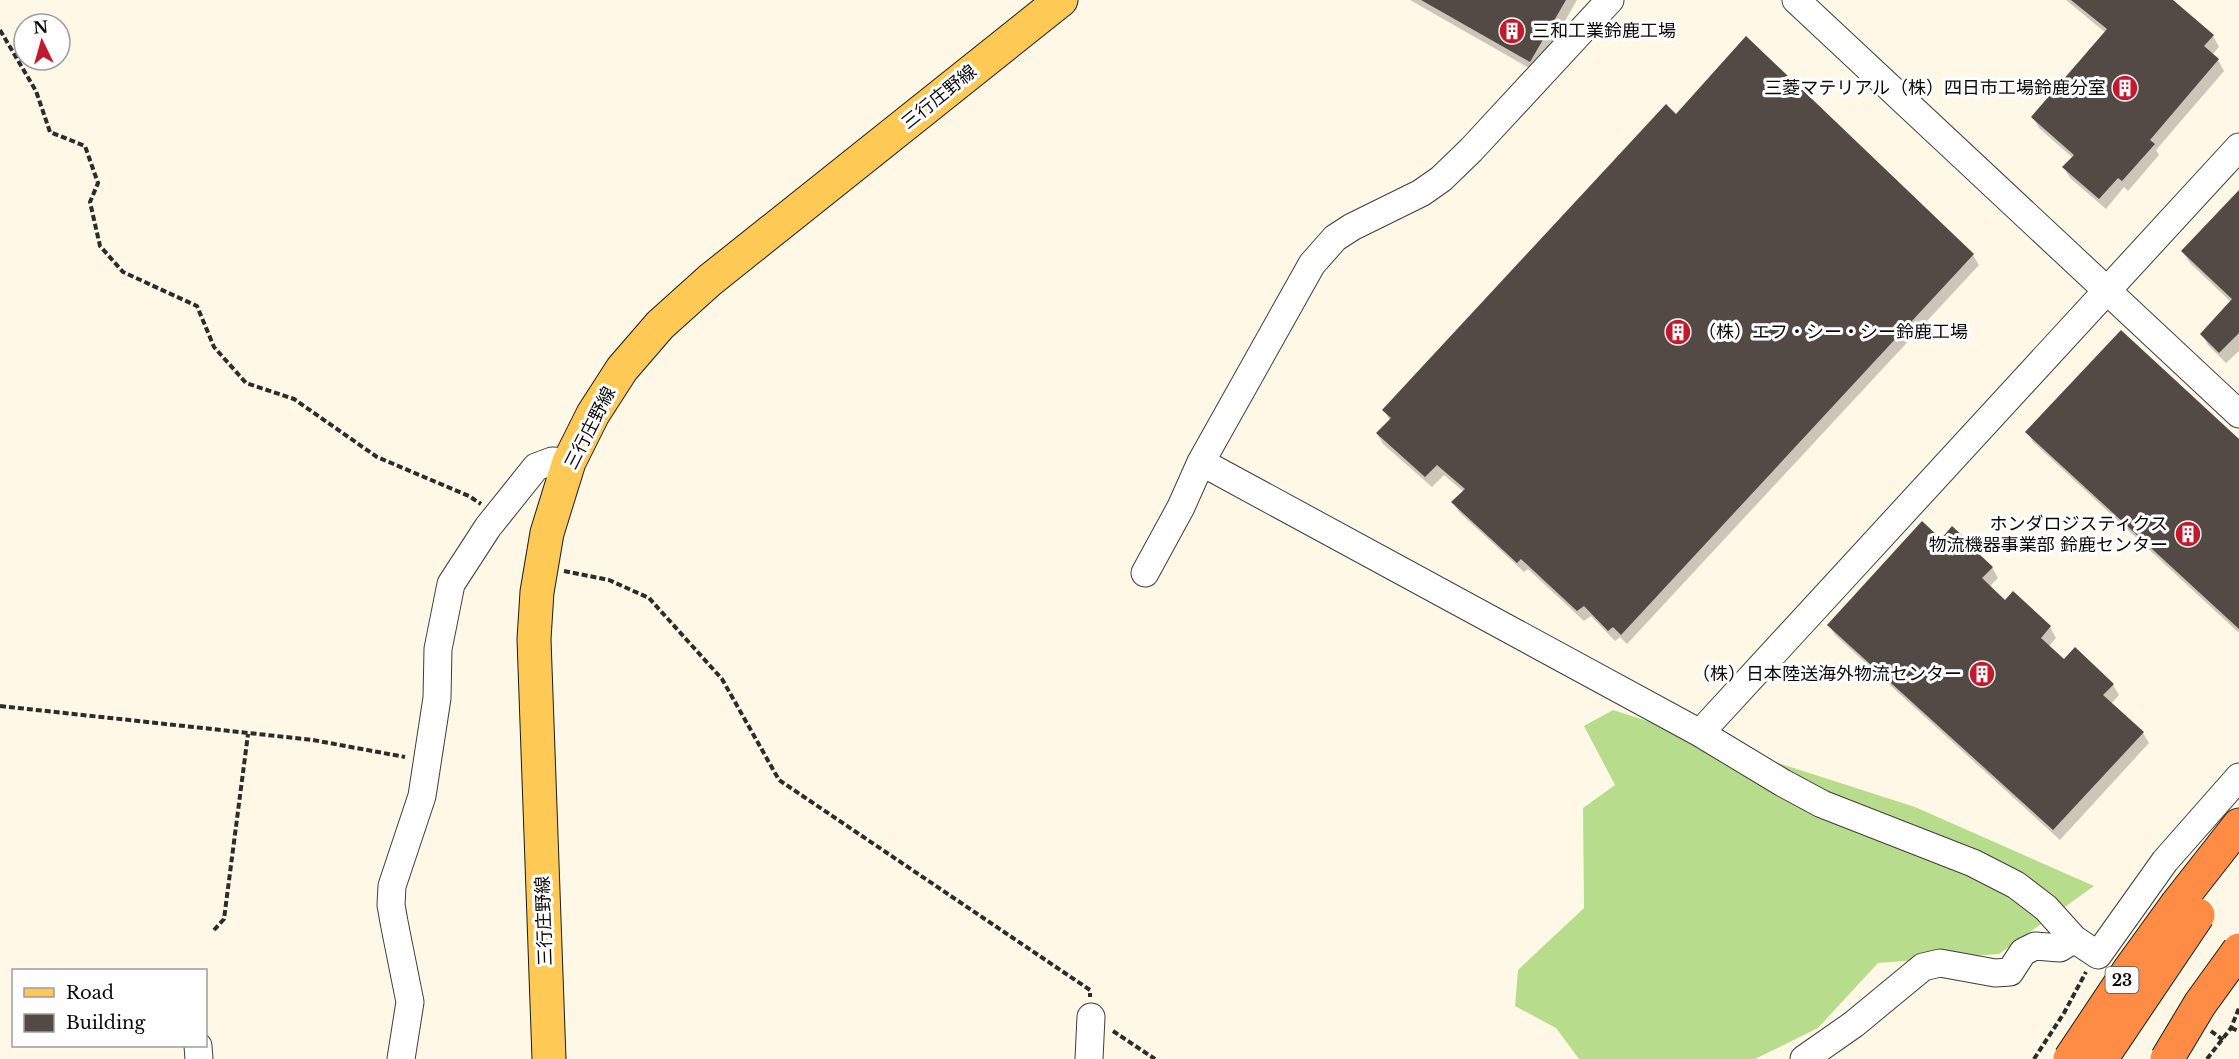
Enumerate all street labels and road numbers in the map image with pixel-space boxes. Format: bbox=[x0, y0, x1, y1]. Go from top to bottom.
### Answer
street label: 三行庄野線 bbox=[897, 60, 981, 134]
street label: 三行庄野線 bbox=[560, 383, 620, 473]
street label: 三行庄野線 bbox=[531, 876, 557, 966]
road number: 23 bbox=[2106, 967, 2138, 993]

